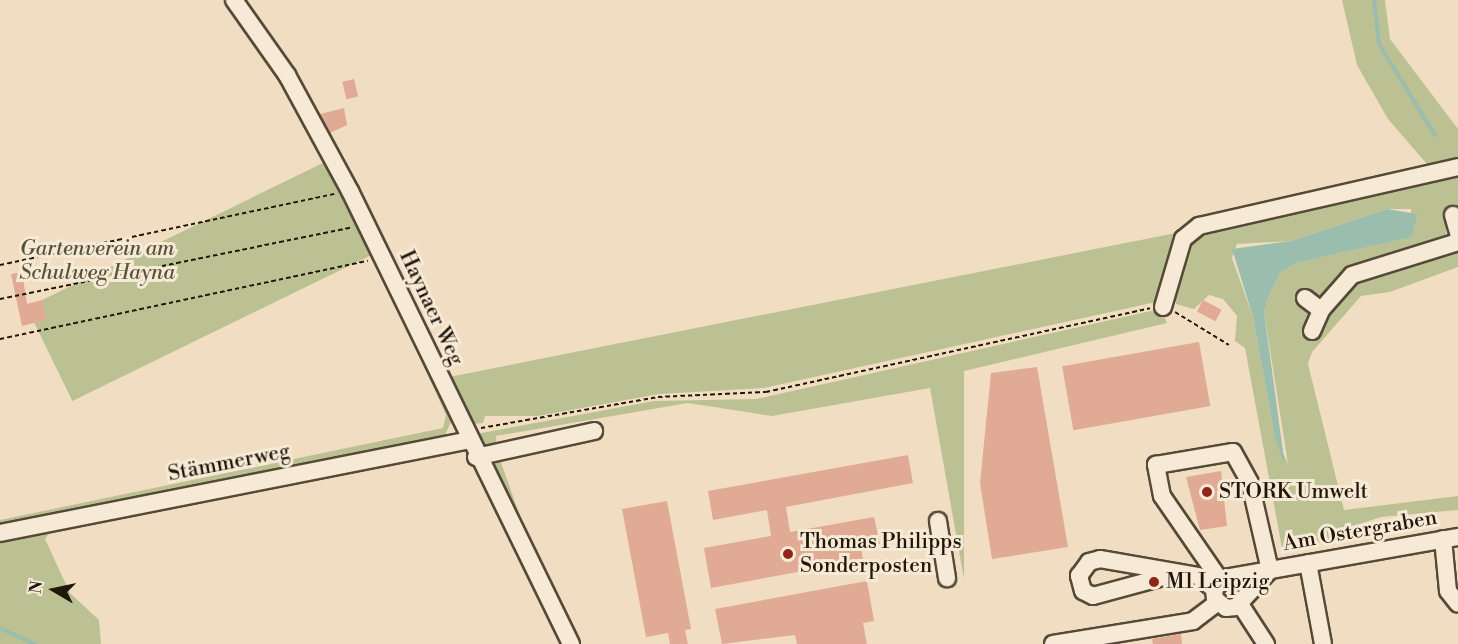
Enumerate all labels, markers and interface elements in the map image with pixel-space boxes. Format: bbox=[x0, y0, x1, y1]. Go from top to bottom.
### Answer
park label: Gartenverein am Schulweg Hayna bbox=[19, 236, 175, 286]
street label: Haynaer Weg bbox=[393, 247, 469, 369]
street label: Stämmerweg bbox=[166, 439, 292, 487]
place label: STORK Umwelt bbox=[1219, 479, 1368, 505]
marker: STORK Umwelt bbox=[1200, 485, 1214, 499]
street label: Am Ostergraben bbox=[1281, 505, 1439, 557]
place label: Thomas Philipps Sonderposten bbox=[800, 529, 962, 579]
marker: Thomas Philipps Sonderposten bbox=[781, 547, 795, 561]
north arrow bbox=[24, 560, 84, 620]
place label: M1 Leipzig bbox=[1166, 569, 1269, 595]
marker: M1 Leipzig bbox=[1147, 575, 1161, 589]
text: N bbox=[25, 579, 47, 595]

